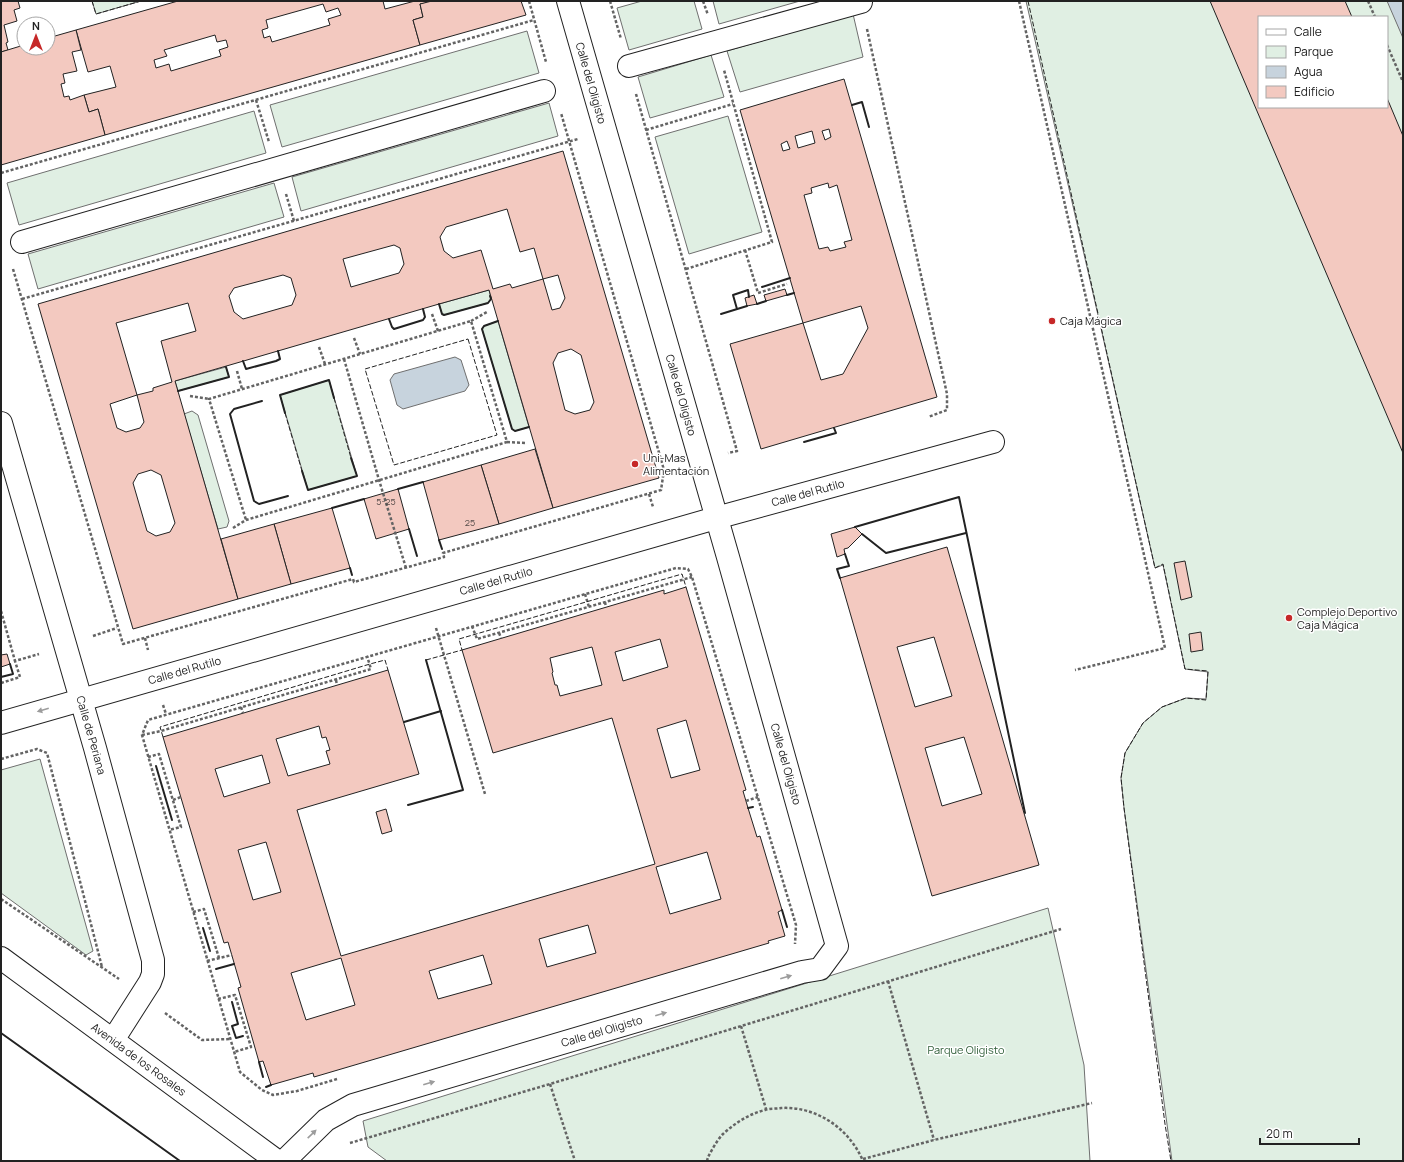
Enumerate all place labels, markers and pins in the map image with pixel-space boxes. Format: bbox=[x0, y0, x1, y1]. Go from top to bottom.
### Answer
place label: Caja Mágica bbox=[1060, 313, 1122, 328]
marker: Caja Mágica bbox=[1047, 316, 1057, 326]
place label: Uni-Mas Alimentación bbox=[643, 450, 709, 478]
marker: Uni-Mas Alimentación bbox=[630, 459, 640, 469]
place label: Complejo Deportivo Caja Mágica bbox=[1297, 604, 1398, 632]
marker: Complejo Deportivo Caja Mágica bbox=[1284, 613, 1294, 623]

